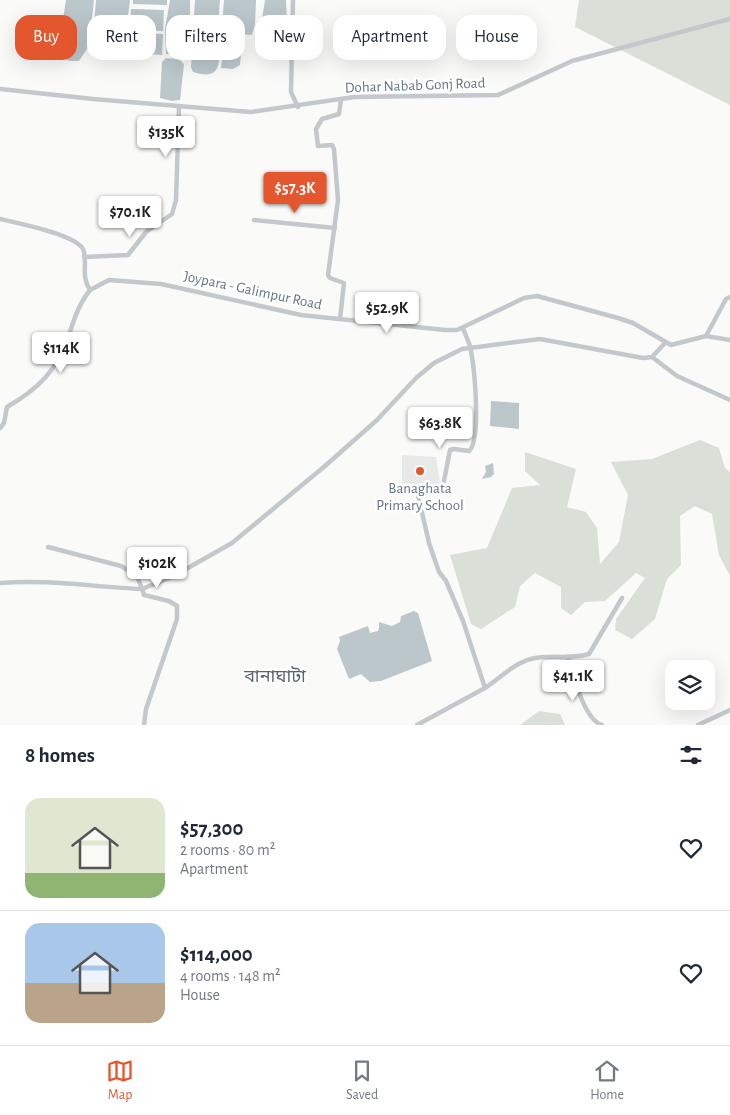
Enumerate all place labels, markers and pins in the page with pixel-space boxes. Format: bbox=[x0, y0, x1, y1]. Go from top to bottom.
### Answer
pin: $135K bbox=[131, 116, 201, 158]
pin: $57.3K bbox=[254, 172, 336, 214]
pin: $70.1K bbox=[89, 196, 171, 238]
pin: $52.9K bbox=[346, 292, 428, 334]
pin: $114K bbox=[26, 332, 96, 374]
pin: $63.8K bbox=[399, 406, 481, 449]
marker: Banaghata Primary School bbox=[414, 465, 426, 477]
place label: Banaghata Primary School bbox=[376, 481, 464, 513]
pin: $102K bbox=[122, 546, 192, 589]
pin: $41.1K bbox=[532, 660, 614, 702]

